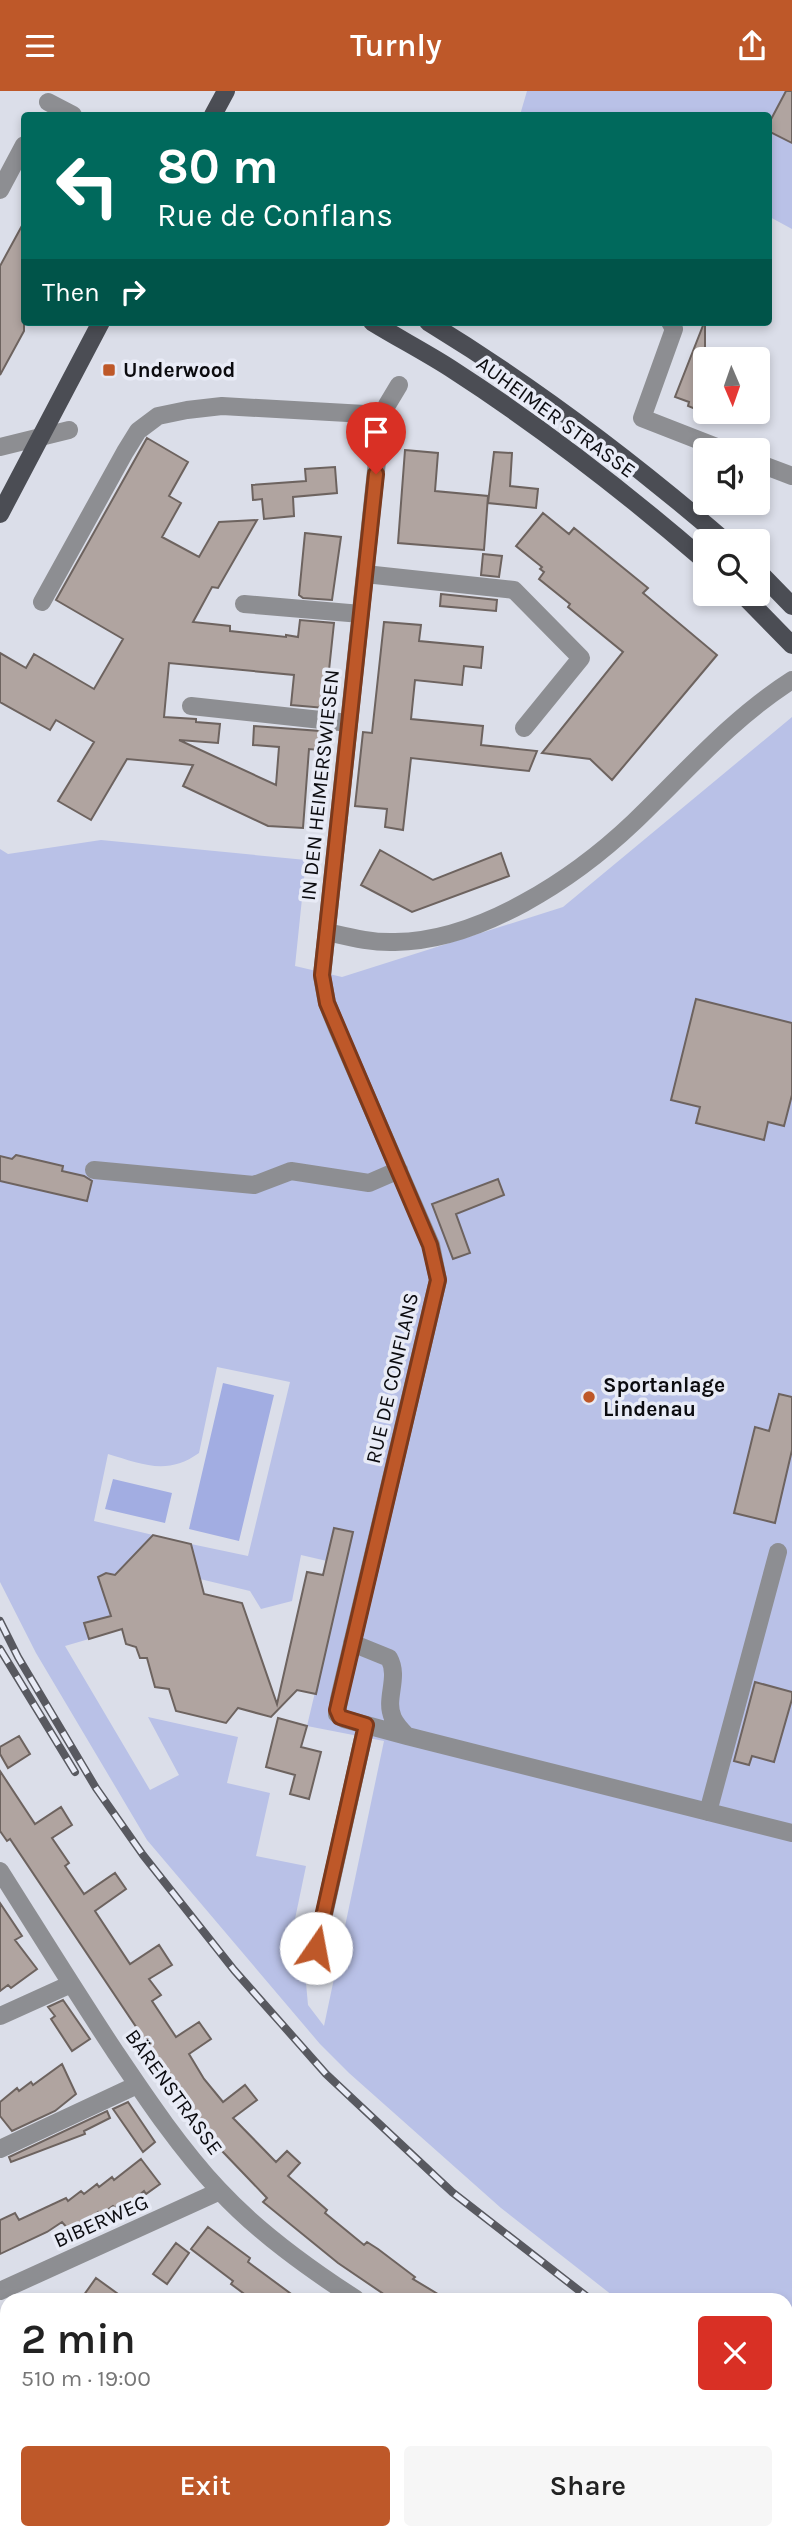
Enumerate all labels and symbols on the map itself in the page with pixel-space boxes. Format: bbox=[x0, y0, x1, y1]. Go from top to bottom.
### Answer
north arrow bbox=[693, 347, 770, 423]
street label: AUHEIMER STRASSE bbox=[472, 351, 640, 483]
place label: Underwood bbox=[123, 358, 235, 382]
marker: Underwood bbox=[101, 362, 117, 378]
pin bbox=[346, 402, 406, 474]
street label: IN DEN HEIMERSWIESEN bbox=[296, 668, 344, 902]
street label: RUE DE CONFLANS bbox=[361, 1290, 423, 1466]
place label: Sportanlage Lindenau bbox=[603, 1373, 725, 1421]
marker: Sportanlage Lindenau bbox=[581, 1389, 597, 1405]
position arrow bbox=[279, 1911, 353, 1985]
street label: BÄRENSTRASSE bbox=[120, 2024, 228, 2160]
street label: BIBERWEG bbox=[50, 2190, 152, 2252]

